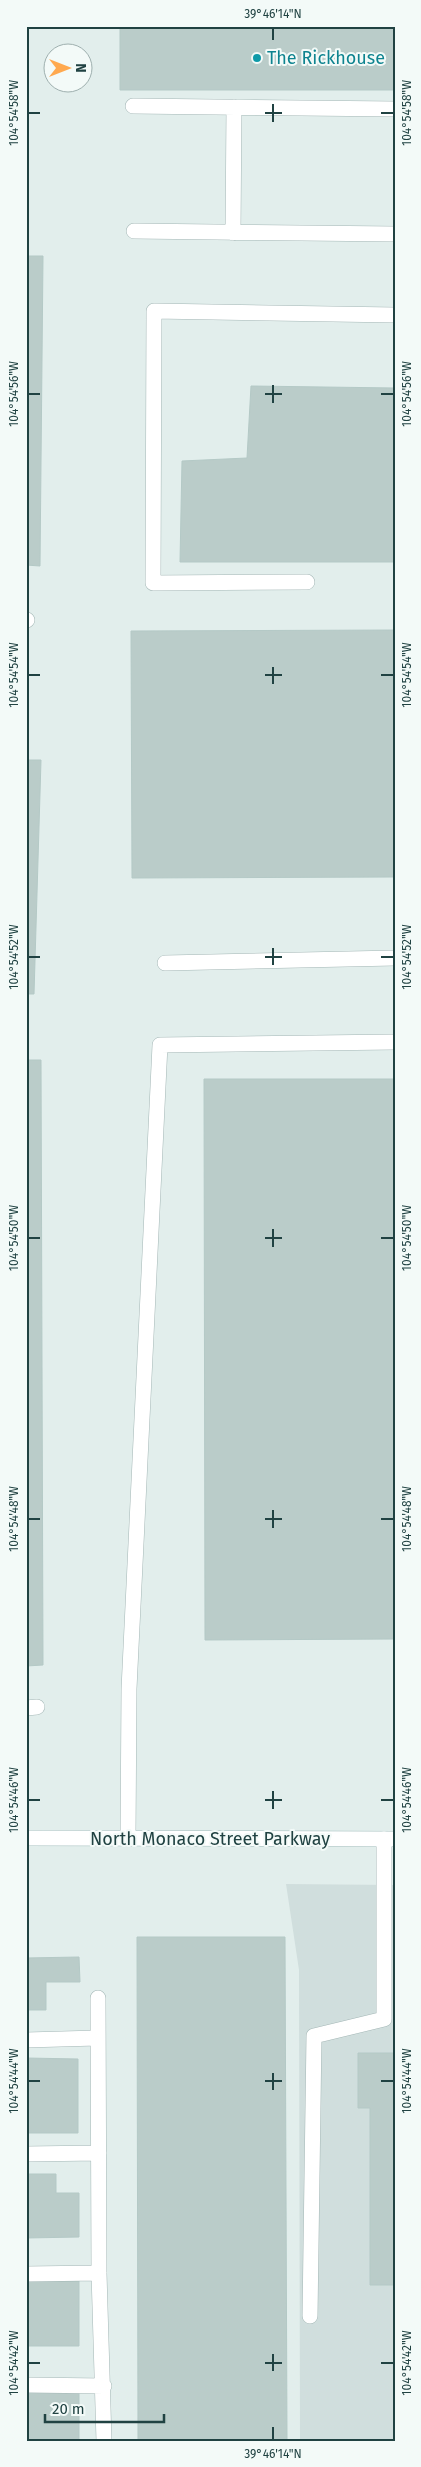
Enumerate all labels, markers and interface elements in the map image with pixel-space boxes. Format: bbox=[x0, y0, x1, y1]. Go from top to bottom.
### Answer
text: 39°46'14"N bbox=[244, 7, 302, 21]
north arrow bbox=[42, 42, 92, 92]
place label: The Rickhouse bbox=[267, 47, 385, 69]
marker: The Rickhouse bbox=[251, 52, 263, 64]
text: N bbox=[72, 63, 89, 73]
text: 104°54'58"W bbox=[7, 80, 21, 146]
text: 104°54'58"W bbox=[400, 80, 414, 146]
text: 104°54'56"W bbox=[7, 361, 21, 427]
text: 104°54'56"W bbox=[400, 361, 414, 427]
text: 104°54'54"W bbox=[7, 642, 21, 708]
text: 104°54'54"W bbox=[400, 642, 414, 708]
text: 104°54'52"W bbox=[7, 924, 21, 990]
text: 104°54'52"W bbox=[400, 924, 414, 990]
text: 104°54'50"W bbox=[7, 1205, 21, 1271]
text: 104°54'50"W bbox=[400, 1205, 414, 1271]
text: 104°54'48"W bbox=[7, 1486, 21, 1552]
text: 104°54'48"W bbox=[400, 1486, 414, 1552]
text: 104°54'46"W bbox=[7, 1767, 21, 1833]
text: 104°54'46"W bbox=[400, 1767, 414, 1833]
street label: North Monaco Street Parkway bbox=[90, 1828, 330, 1850]
text: 104°54'44"W bbox=[7, 2048, 21, 2114]
text: 104°54'44"W bbox=[400, 2048, 414, 2114]
text: 104°54'42"W bbox=[7, 2330, 21, 2396]
text: 104°54'42"W bbox=[400, 2330, 414, 2396]
scale bar bbox=[45, 2392, 164, 2424]
text: 20 m bbox=[52, 2400, 85, 2418]
text: 39°46'14"N bbox=[244, 2447, 302, 2461]

